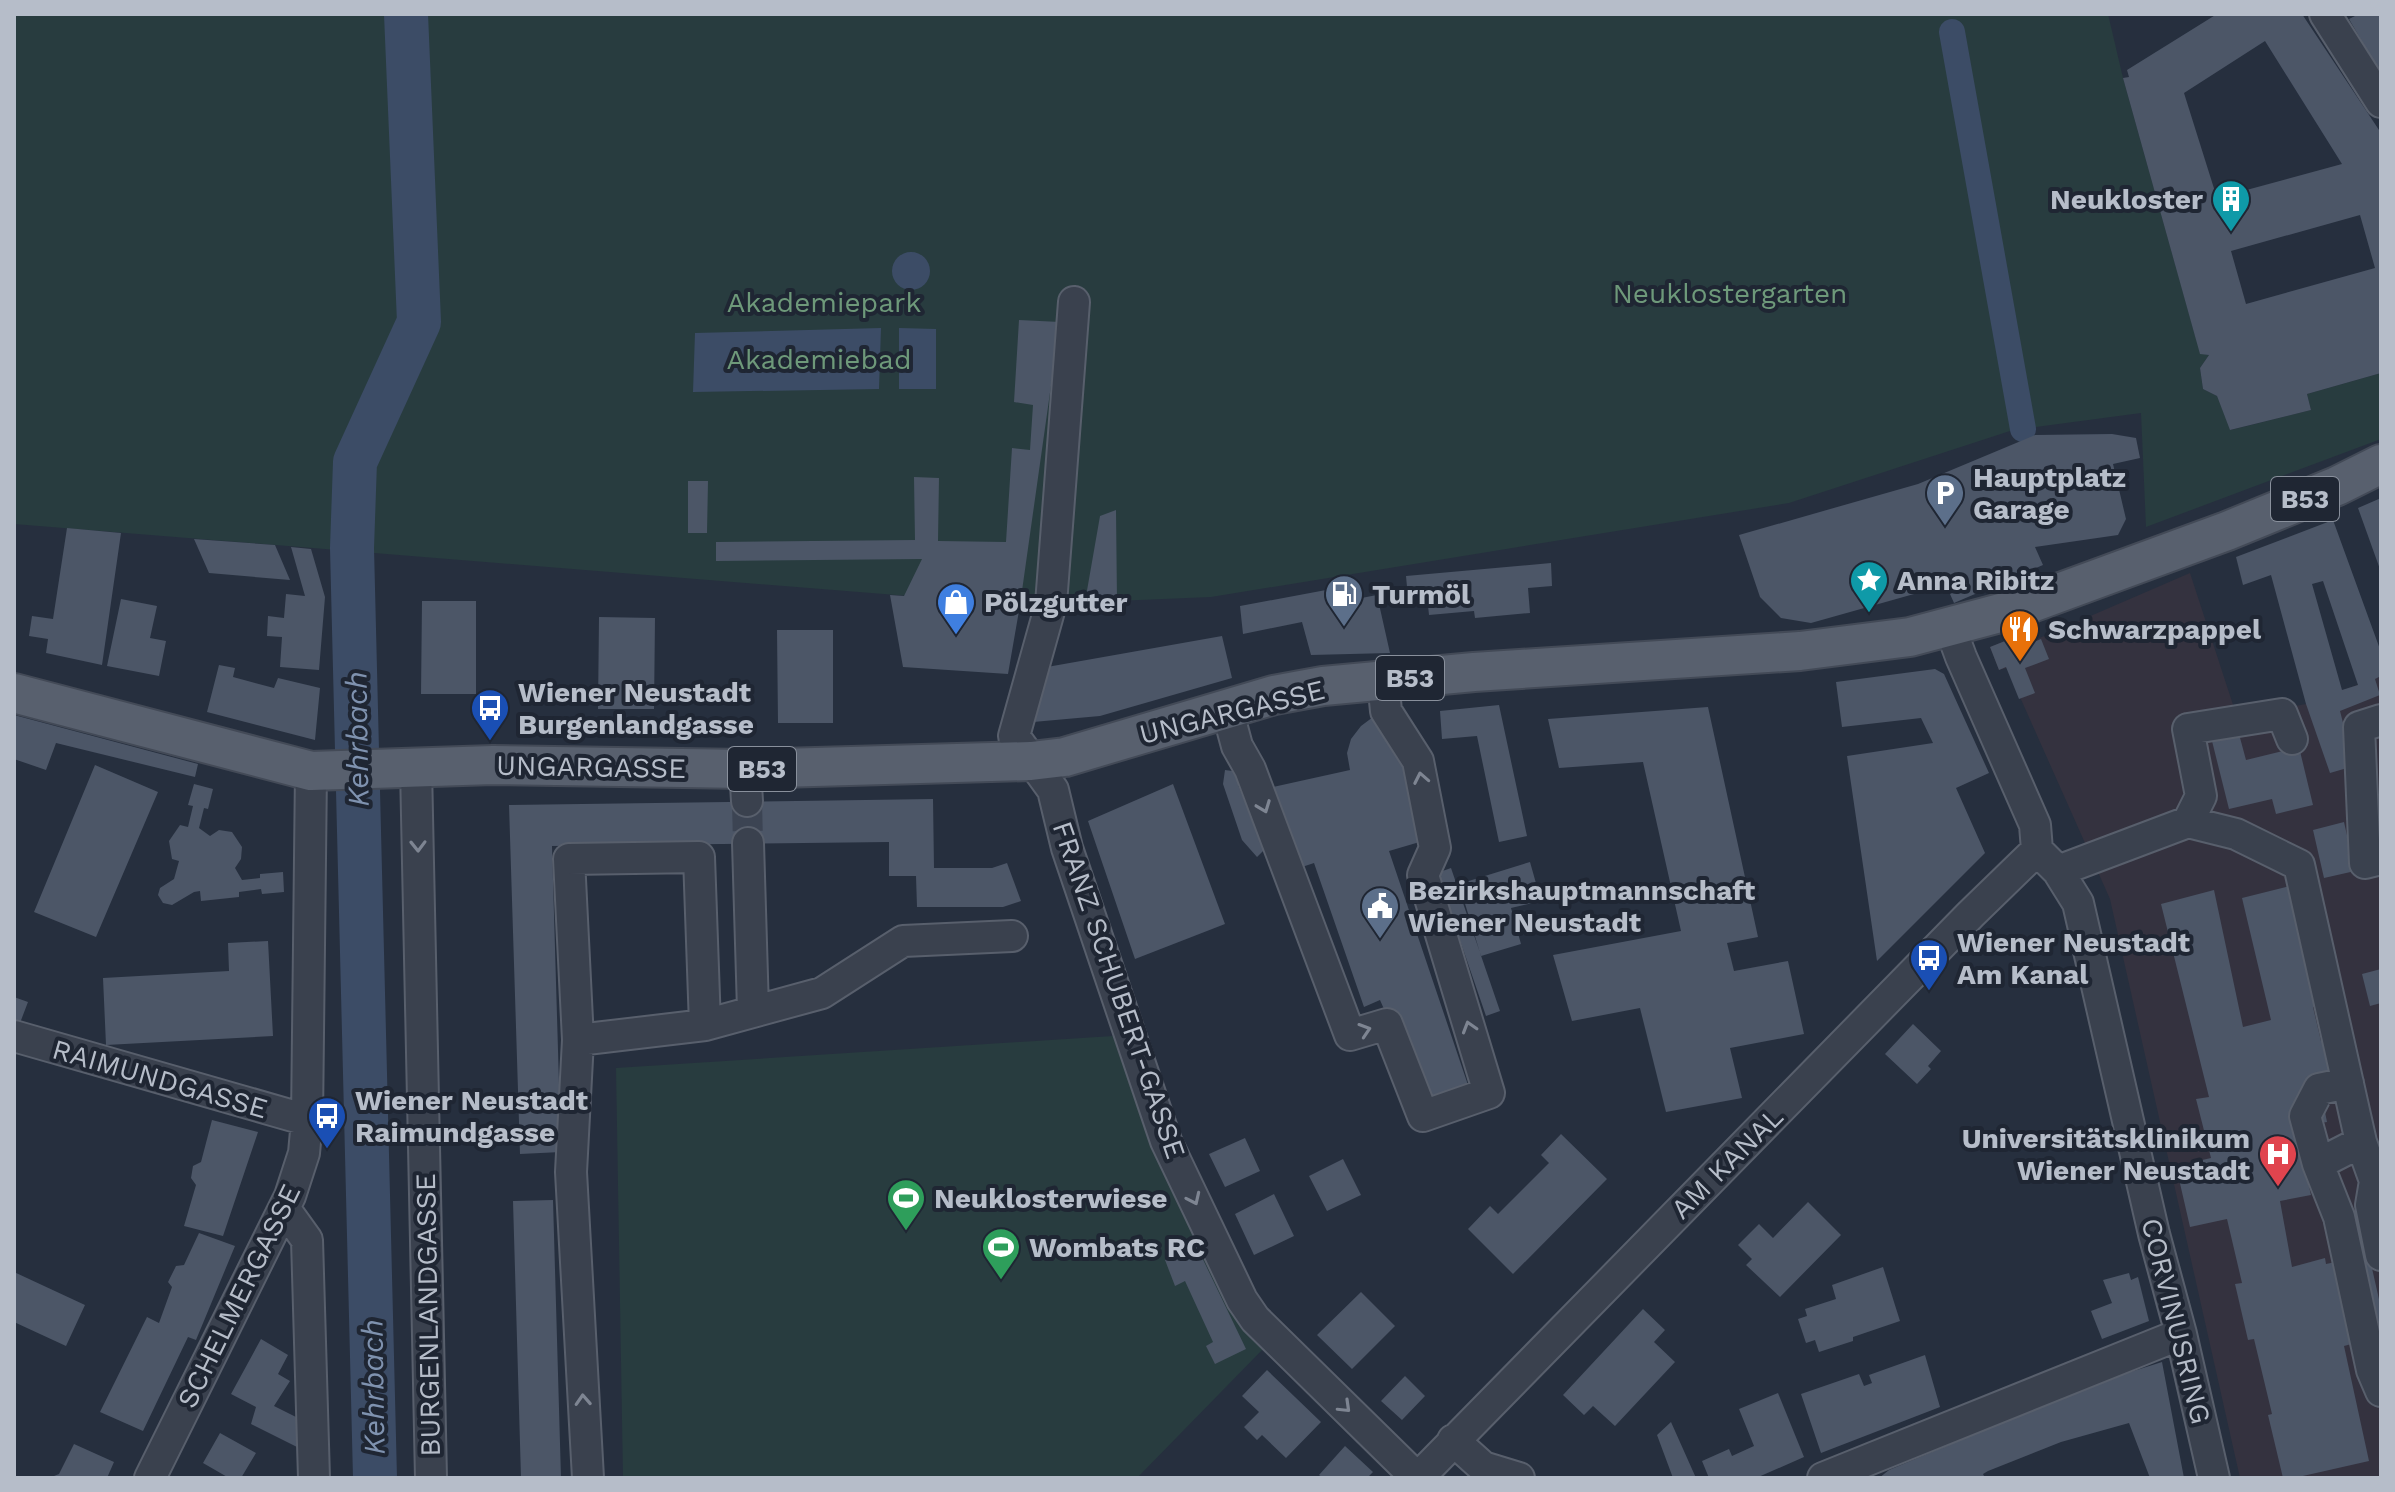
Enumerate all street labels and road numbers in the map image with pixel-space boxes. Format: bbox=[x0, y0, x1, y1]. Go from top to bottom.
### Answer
road number: B53 bbox=[2271, 477, 2339, 521]
road number: B53 bbox=[1376, 656, 1444, 700]
street label: UNGARGASSE bbox=[1136, 673, 1328, 751]
road number: B53 bbox=[728, 747, 796, 791]
street label: UNGARGASSE bbox=[496, 749, 686, 785]
street label: FRANZ SCHUBERT-GASSE bbox=[1046, 817, 1192, 1163]
street label: RAIMUNDGASSE bbox=[49, 1033, 271, 1125]
street label: AM KANAL bbox=[1664, 1100, 1790, 1226]
street label: BURGENLANDGASSE bbox=[409, 1173, 447, 1457]
street label: SCHELMERGASSE bbox=[171, 1179, 307, 1413]
street label: CORVINUSRING bbox=[2134, 1215, 2218, 1427]

